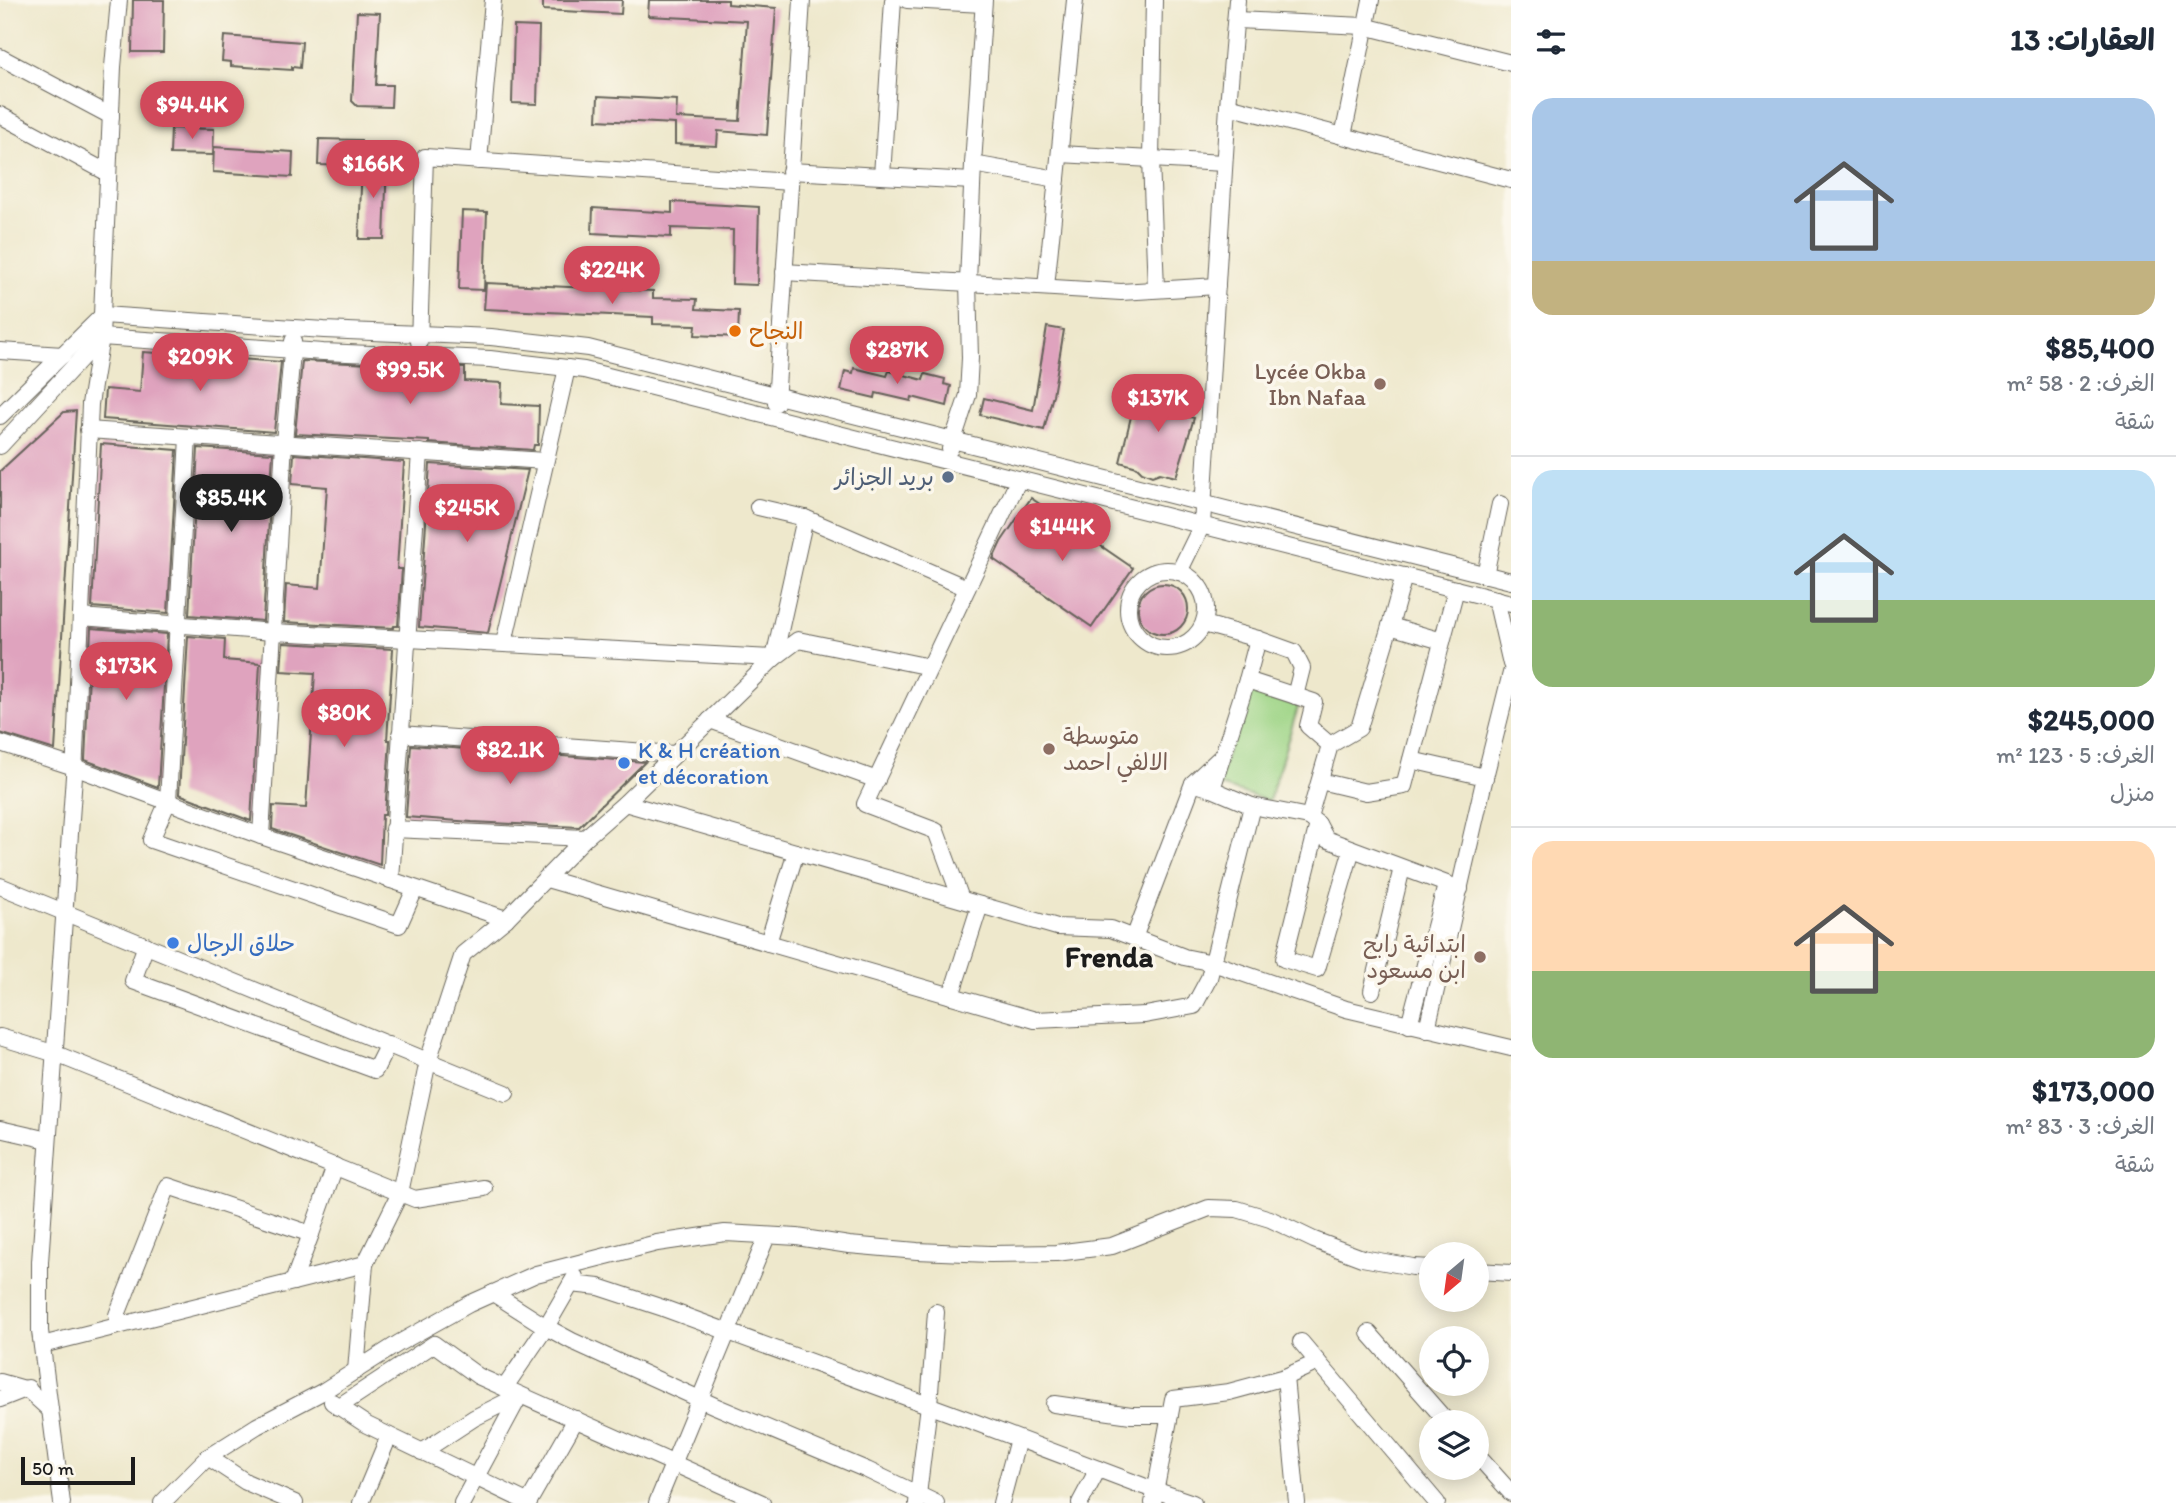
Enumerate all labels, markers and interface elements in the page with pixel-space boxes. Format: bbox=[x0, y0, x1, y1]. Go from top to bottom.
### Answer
text: العقارات: 13 bbox=[2010, 21, 2155, 58]
icon: filters bbox=[1532, 23, 1570, 61]
pin: $94.4K bbox=[135, 82, 249, 141]
text: $94.4K bbox=[156, 90, 228, 118]
pin: $166K bbox=[324, 140, 422, 200]
icon: home bbox=[1781, 143, 1907, 269]
text: $166K bbox=[342, 149, 404, 177]
pin: $224K bbox=[563, 246, 661, 306]
text: $224K bbox=[580, 255, 644, 283]
place label: النجاح bbox=[749, 317, 803, 347]
marker: النجاح bbox=[727, 323, 743, 339]
pin: $287K bbox=[848, 326, 946, 386]
text: $85,400 bbox=[2046, 329, 2155, 366]
pin: $209K bbox=[151, 334, 249, 393]
text: $287K bbox=[866, 335, 928, 363]
text: $209K bbox=[168, 342, 232, 370]
pin: $99.5K bbox=[353, 346, 467, 406]
text: $99.5K bbox=[376, 355, 444, 383]
place label: Lycée Okba Ibn Nafaa bbox=[1255, 357, 1366, 411]
text: الغرف: 2 · 58 m² bbox=[2007, 369, 2155, 397]
pin: $137K bbox=[1109, 374, 1207, 434]
marker: Lycée Okba Ibn Nafaa bbox=[1372, 376, 1388, 392]
text: $137K bbox=[1128, 383, 1188, 411]
text: شقة bbox=[2115, 407, 2155, 435]
place label: بريد الجزائر bbox=[833, 463, 934, 491]
marker: بريد الجزائر bbox=[940, 469, 956, 485]
pin: $85.4K bbox=[174, 475, 288, 534]
text: $85.4K bbox=[196, 483, 266, 511]
pin: $245K bbox=[418, 484, 516, 544]
text: $245K bbox=[435, 493, 499, 521]
pin: $144K bbox=[1013, 504, 1111, 563]
text: $144K bbox=[1030, 512, 1094, 540]
icon: home bbox=[1781, 515, 1907, 641]
pin: $173K bbox=[77, 642, 175, 702]
text: $173K bbox=[96, 651, 156, 679]
pin: $80K bbox=[303, 690, 385, 749]
text: $80K bbox=[317, 698, 371, 726]
text: $245,000 bbox=[2028, 701, 2155, 738]
place label: متوسطة الالفي احمد bbox=[1063, 722, 1168, 783]
pin: $82.1K bbox=[453, 726, 567, 786]
text: $82.1K bbox=[476, 735, 544, 763]
place label: K & H création et décoration bbox=[638, 736, 781, 790]
marker: متوسطة الالفي احمد bbox=[1041, 741, 1057, 757]
text: الغرف: 5 · 123 m² bbox=[1996, 741, 2155, 769]
marker: K & H création et décoration bbox=[616, 755, 632, 771]
text: منزل bbox=[2110, 779, 2155, 807]
icon: home bbox=[1781, 886, 1907, 1012]
place label: حلاق الرجال bbox=[187, 929, 295, 957]
place label: ابتدائية رابح ابن مسعود bbox=[1363, 930, 1466, 985]
marker: حلاق الرجال bbox=[165, 935, 181, 951]
district label: Frenda bbox=[1065, 938, 1153, 975]
marker: ابتدائية رابح ابن مسعود bbox=[1472, 949, 1488, 965]
text: $173,000 bbox=[2032, 1072, 2155, 1109]
text: الغرف: 3 · 83 m² bbox=[2006, 1112, 2155, 1140]
text: شقة bbox=[2115, 1150, 2155, 1178]
north arrow bbox=[1419, 1242, 1489, 1312]
map controls bbox=[1419, 1242, 1489, 1480]
button: locate bbox=[1419, 1326, 1489, 1396]
button: layers bbox=[1419, 1410, 1489, 1480]
scale bar bbox=[21, 1454, 135, 1486]
text: 50 m bbox=[32, 1457, 74, 1480]

